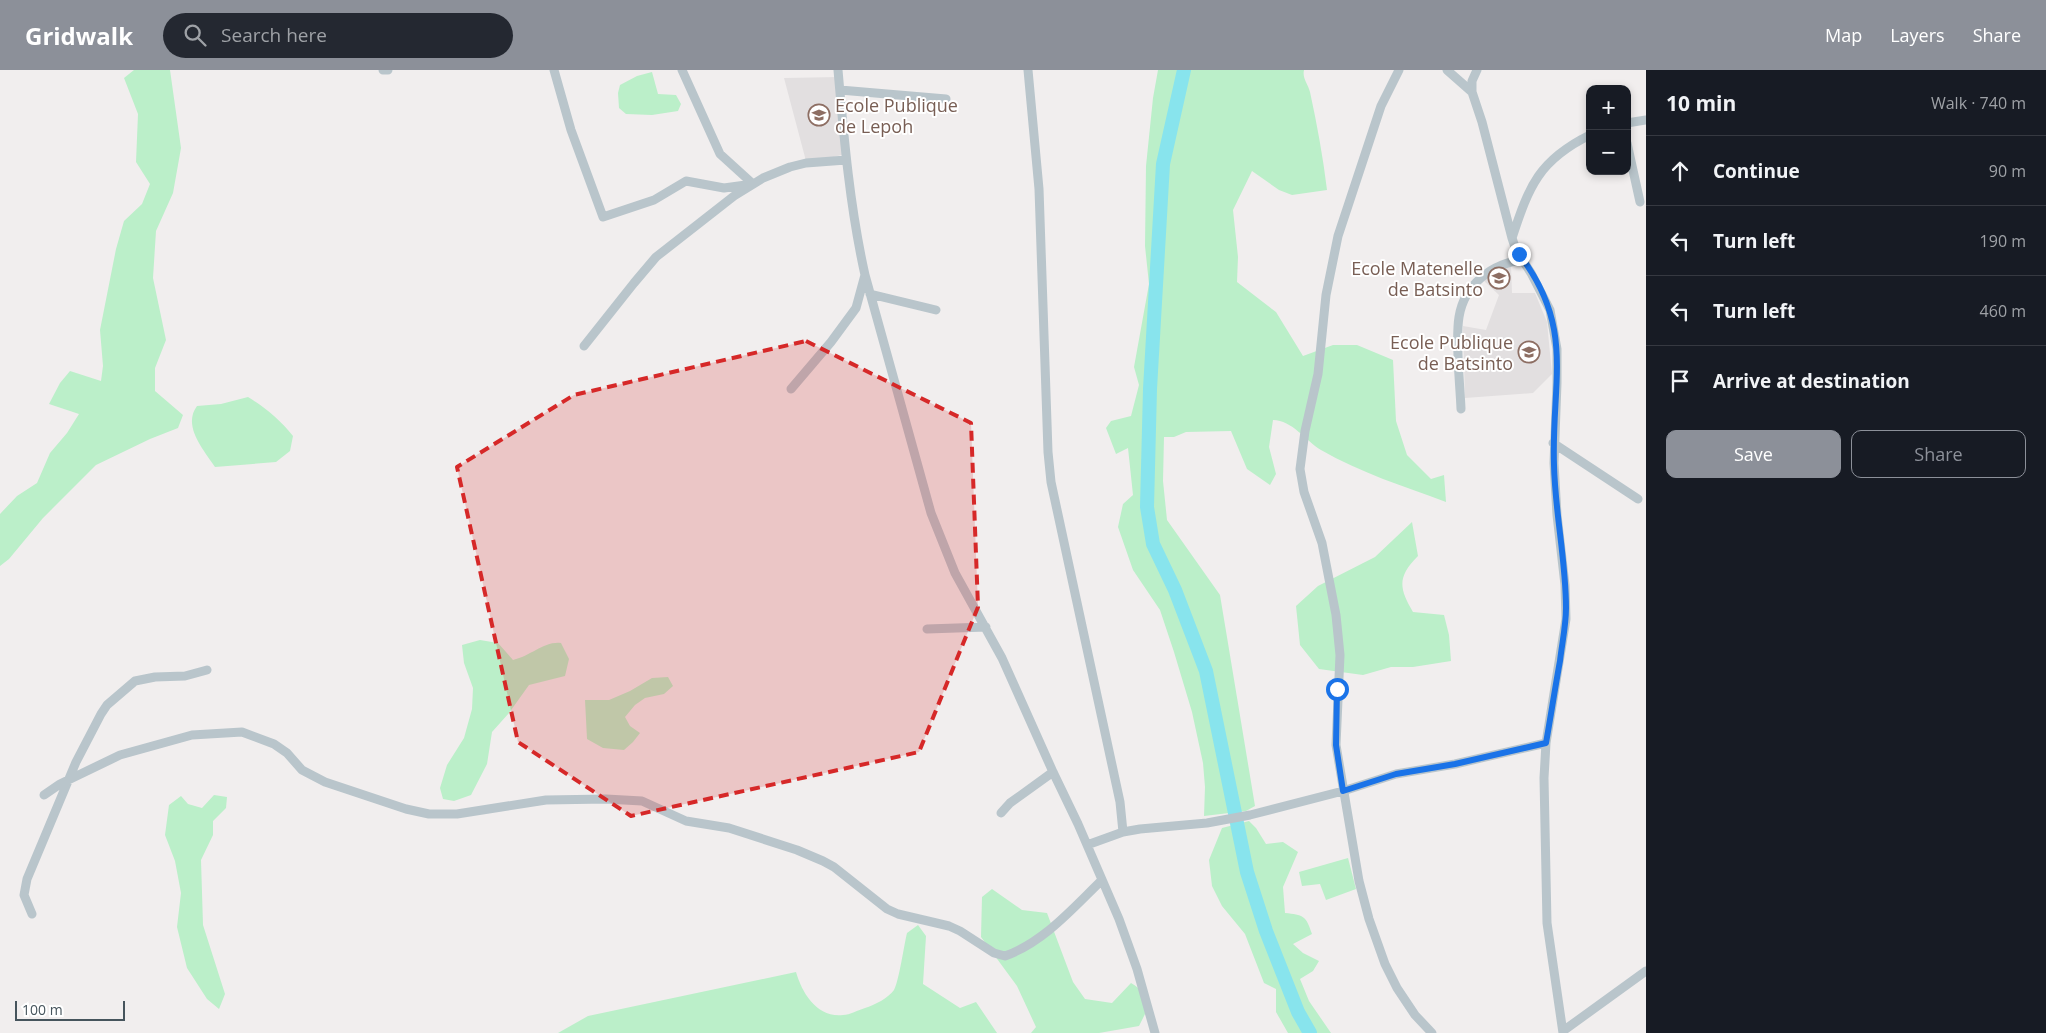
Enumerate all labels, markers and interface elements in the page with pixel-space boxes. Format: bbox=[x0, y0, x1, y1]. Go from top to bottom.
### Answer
search box bbox=[163, 13, 513, 58]
text: Gridwalk bbox=[25, 19, 133, 52]
icon: search bbox=[181, 21, 209, 49]
text: Search here bbox=[221, 22, 327, 48]
text: Map bbox=[1825, 23, 1862, 47]
text: Layers bbox=[1890, 23, 1945, 47]
text: Share bbox=[1973, 23, 2021, 47]
map controls bbox=[1586, 85, 1631, 175]
button: + bbox=[1586, 85, 1631, 130]
text: 10 min bbox=[1666, 89, 1736, 117]
text: Walk · 740 m bbox=[1931, 92, 2026, 114]
place label: Ecole Publique de Lepoh bbox=[835, 93, 958, 138]
school or university icon: Ecole Publique de Lepoh bbox=[807, 103, 831, 127]
button: − bbox=[1586, 130, 1631, 175]
icon: ahead bbox=[1666, 157, 1694, 185]
text: Continue bbox=[1713, 158, 1800, 184]
text: 90 m bbox=[1989, 160, 2026, 182]
icon: left bbox=[1666, 227, 1694, 255]
text: Turn left bbox=[1713, 228, 1795, 254]
text: 190 m bbox=[1980, 230, 2026, 252]
route end bbox=[1508, 243, 1531, 266]
place label: Ecole Matenelle de Batsinto bbox=[1351, 256, 1483, 301]
school or university icon: Ecole Matenelle de Batsinto bbox=[1487, 266, 1511, 290]
icon: left bbox=[1666, 297, 1694, 325]
text: Turn left bbox=[1713, 298, 1795, 324]
text: 460 m bbox=[1980, 300, 2026, 322]
place label: Ecole Publique de Batsinto bbox=[1390, 330, 1513, 375]
school or university icon: Ecole Publique de Batsinto bbox=[1517, 340, 1541, 364]
icon: arrive bbox=[1666, 367, 1694, 395]
text: Arrive at destination bbox=[1713, 368, 1910, 394]
button: Save bbox=[1666, 430, 1841, 478]
button: Share bbox=[1851, 430, 2026, 478]
route start bbox=[1326, 678, 1349, 701]
scale bar bbox=[15, 998, 125, 1021]
text: 100 m bbox=[22, 1000, 63, 1019]

